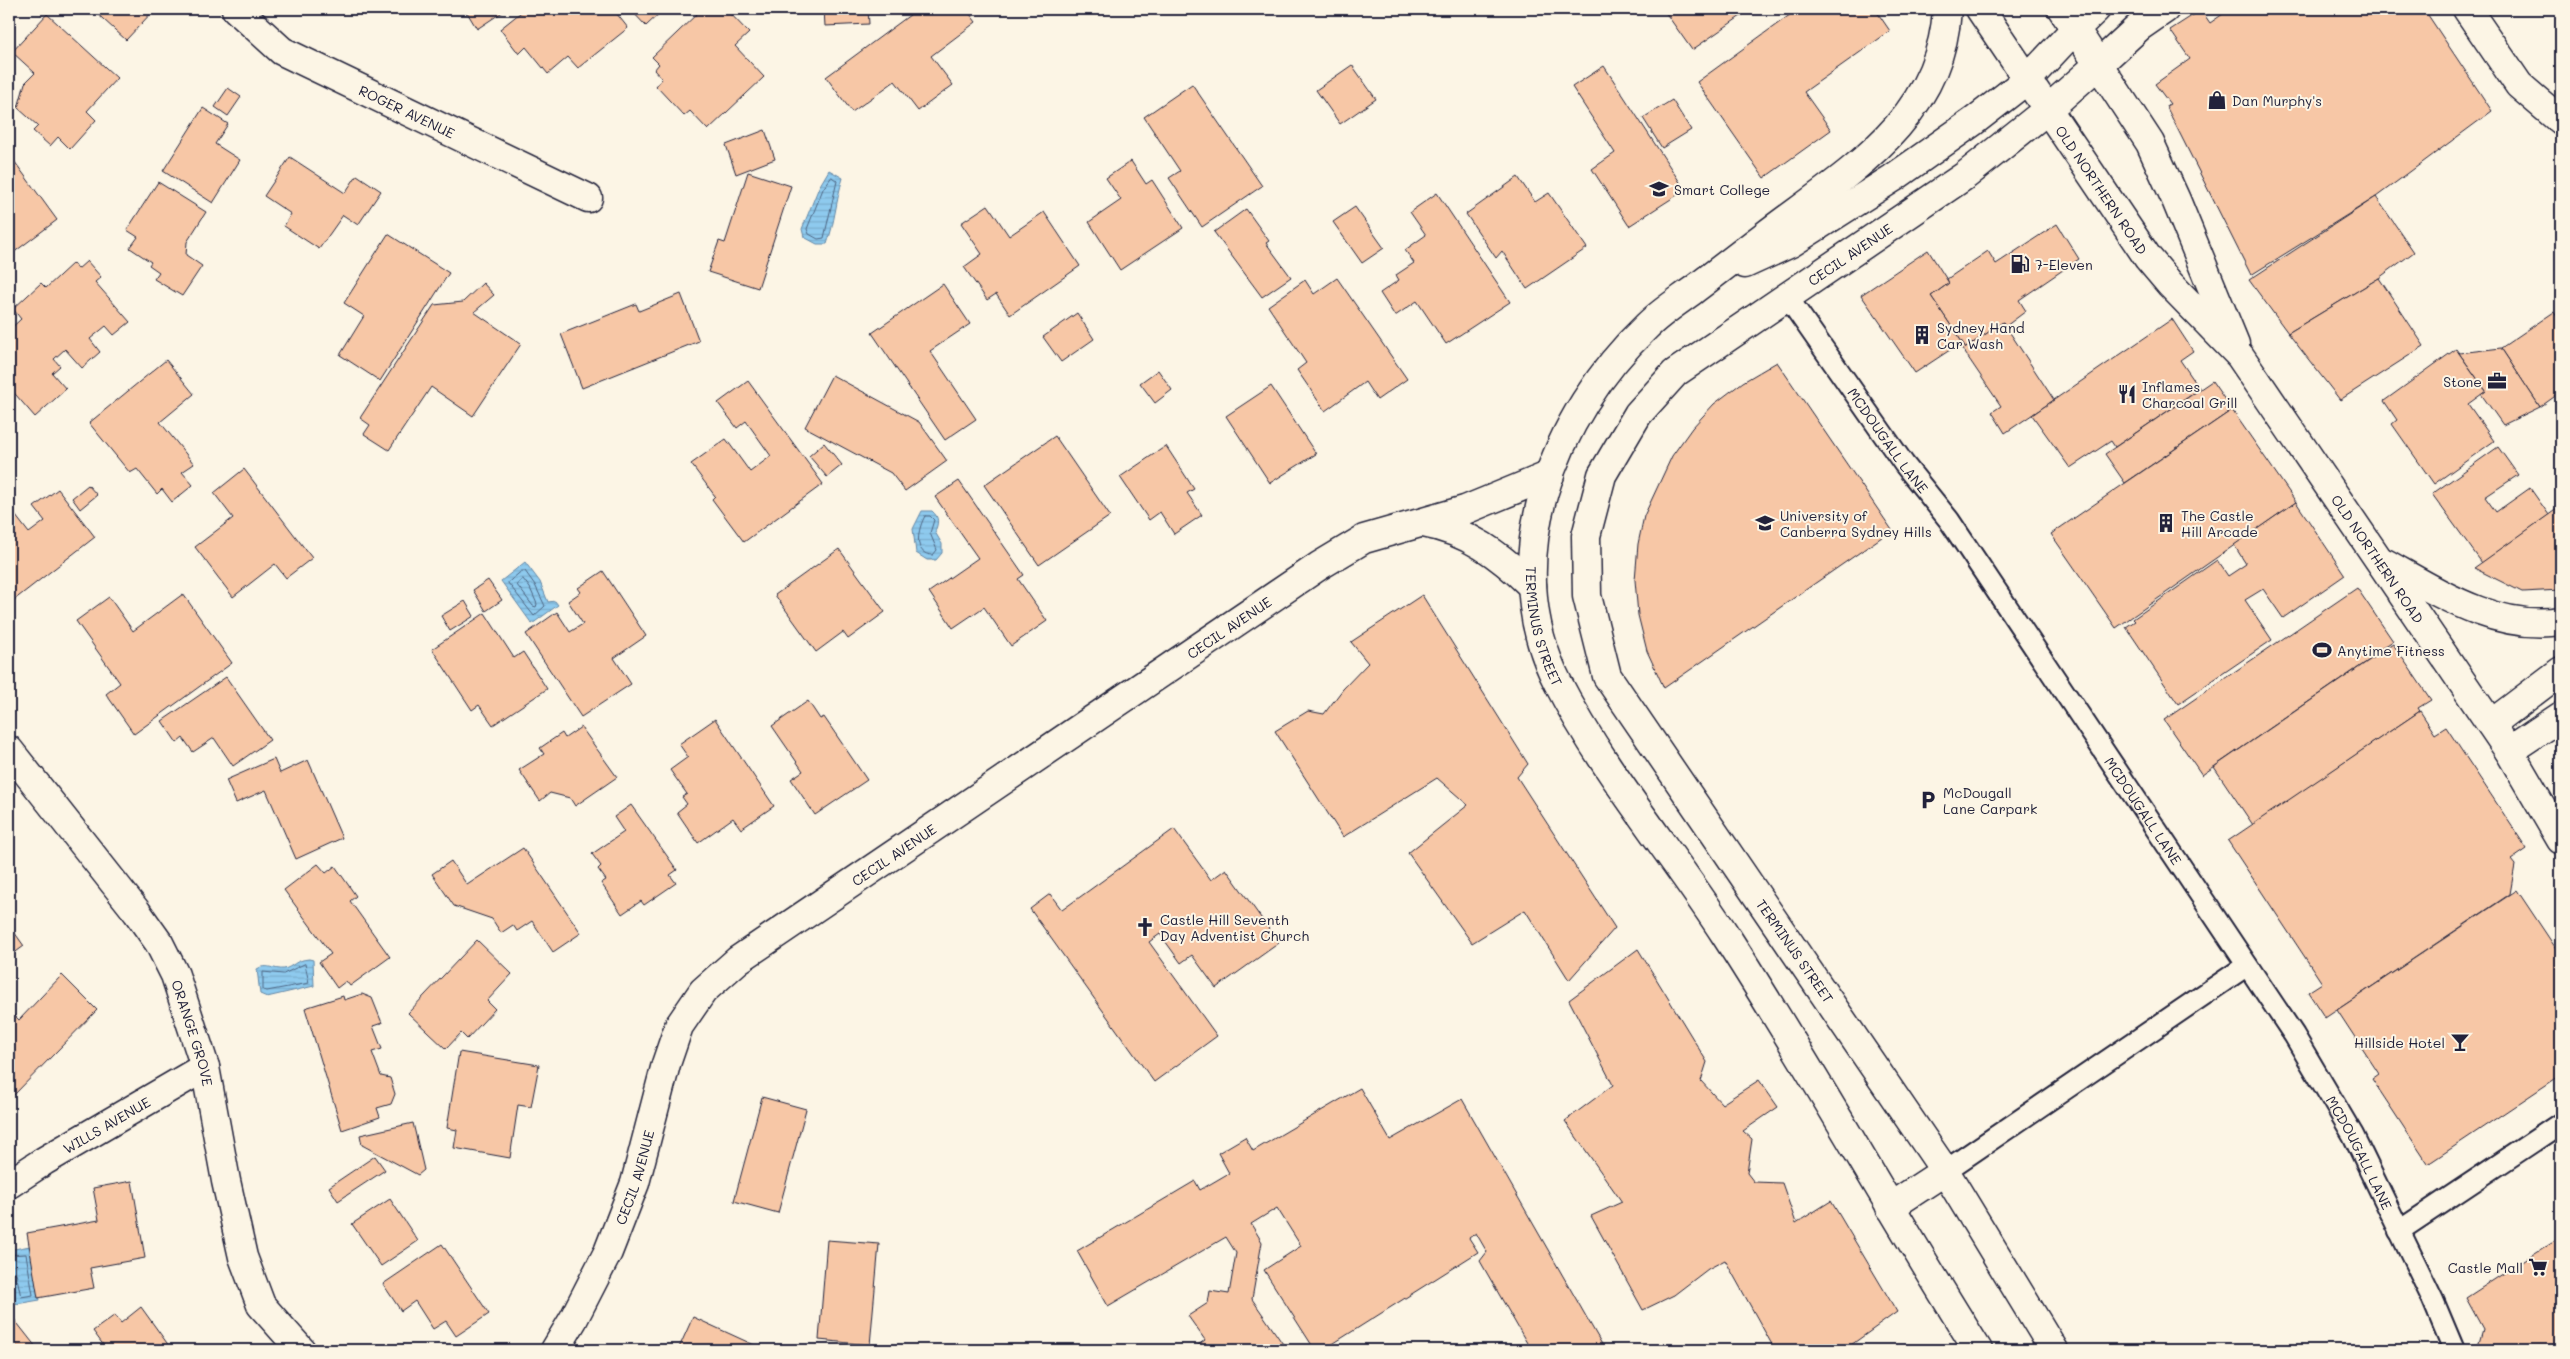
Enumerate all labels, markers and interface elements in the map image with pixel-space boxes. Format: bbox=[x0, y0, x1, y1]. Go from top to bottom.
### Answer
street label: ROGER AVENUE bbox=[356, 80, 458, 142]
shop icon: Dan Murphy's bbox=[2206, 89, 2228, 111]
place label: Dan Murphy's bbox=[2232, 91, 2322, 110]
street label: OLD NORTHERN ROAD bbox=[2052, 121, 2152, 258]
school or university icon: Smart College bbox=[1648, 178, 1670, 200]
place label: Smart College bbox=[1674, 180, 1770, 199]
street label: CECIL AVENUE bbox=[1804, 219, 1896, 290]
fuel station icon: 7-Eleven bbox=[2009, 253, 2031, 275]
place label: 7-Eleven bbox=[2035, 255, 2093, 274]
place label: Sydney Hand Car Wash bbox=[1937, 318, 2025, 353]
building icon: Sydney Hand Car Wash bbox=[1911, 324, 1933, 346]
office icon: Stone bbox=[2486, 370, 2508, 392]
place label: Stone bbox=[2443, 372, 2482, 391]
place label: Inflames Charcoal Grill bbox=[2142, 377, 2238, 412]
restaurant icon: Inflames Charcoal Grill bbox=[2116, 383, 2138, 405]
street label: MCDOUGALL LANE bbox=[1844, 384, 1933, 497]
street label: OLD NORTHERN ROAD bbox=[2327, 490, 2429, 627]
place label: University of Canberra Sydney Hills bbox=[1780, 506, 1932, 541]
place label: The Castle Hill Arcade bbox=[2181, 506, 2258, 541]
school or university icon: University of Canberra Sydney Hills bbox=[1754, 512, 1776, 534]
building icon: The Castle Hill Arcade bbox=[2155, 512, 2177, 534]
street label: TERMINUS STREET bbox=[1522, 566, 1567, 689]
street label: CECIL AVENUE bbox=[1183, 592, 1275, 663]
sports icon: Anytime Fitness bbox=[2311, 639, 2333, 661]
place label: Anytime Fitness bbox=[2337, 641, 2445, 660]
street label: MCDOUGALL LANE bbox=[2101, 753, 2187, 868]
place label: McDougall Lane Carpark bbox=[1943, 783, 2038, 818]
parking icon: McDougall Lane Carpark bbox=[1917, 789, 1939, 811]
street label: CECIL AVENUE bbox=[848, 819, 940, 890]
street label: TERMINUS STREET bbox=[1752, 895, 1838, 1007]
place label: Castle Hill Seventh Day Adventist Church bbox=[1160, 910, 1309, 945]
church icon: Castle Hill Seventh Day Adventist Church bbox=[1134, 916, 1156, 938]
street label: ORANGE GROVE bbox=[168, 977, 218, 1088]
bar icon: Hillside Hotel bbox=[2449, 1031, 2471, 1053]
place label: Hillside Hotel bbox=[2354, 1033, 2445, 1052]
street label: WILLS AVENUE bbox=[59, 1092, 153, 1158]
street label: MCDOUGALL LANE bbox=[2322, 1092, 2397, 1213]
street label: CECIL AVENUE bbox=[610, 1128, 658, 1227]
supermarket icon: Castle Mall bbox=[2527, 1256, 2549, 1278]
place label: Castle Mall bbox=[2448, 1258, 2523, 1277]

